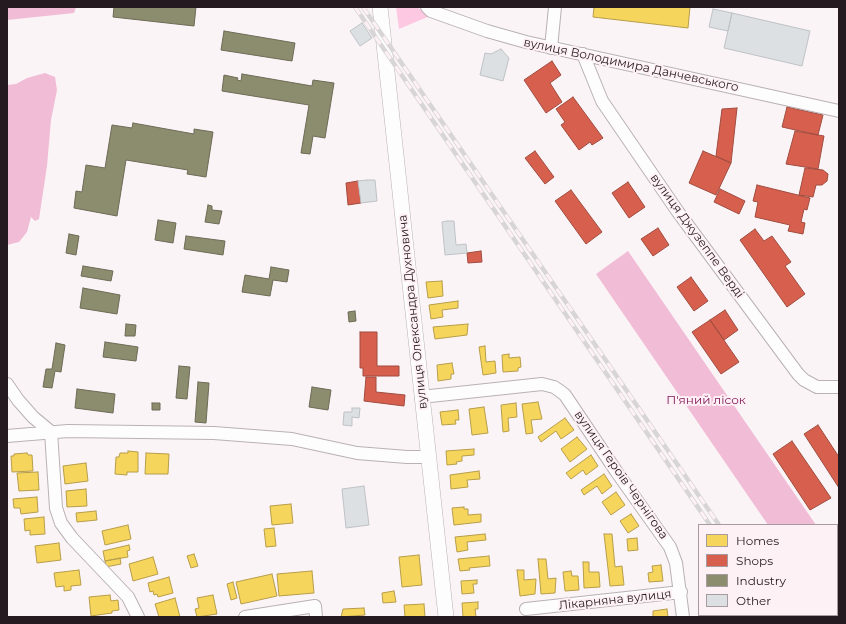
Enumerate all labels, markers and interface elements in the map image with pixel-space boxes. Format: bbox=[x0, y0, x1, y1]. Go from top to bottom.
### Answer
street label: вулиця Володимира Данчевського bbox=[522, 35, 740, 95]
street label: вулиця Джузеппе Верді bbox=[647, 171, 747, 301]
street label: вулиця Олександра Духновича bbox=[396, 214, 430, 410]
park label: П'яний лісок bbox=[666, 393, 746, 407]
street label: вулиця Героїв Чернігова bbox=[571, 408, 671, 542]
legend bbox=[698, 524, 838, 616]
text: Homes bbox=[736, 533, 779, 548]
text: Shops bbox=[736, 553, 773, 568]
text: Industry bbox=[736, 573, 786, 588]
street label: Лікарняна вулиця bbox=[558, 587, 672, 613]
text: Other bbox=[736, 593, 771, 608]

